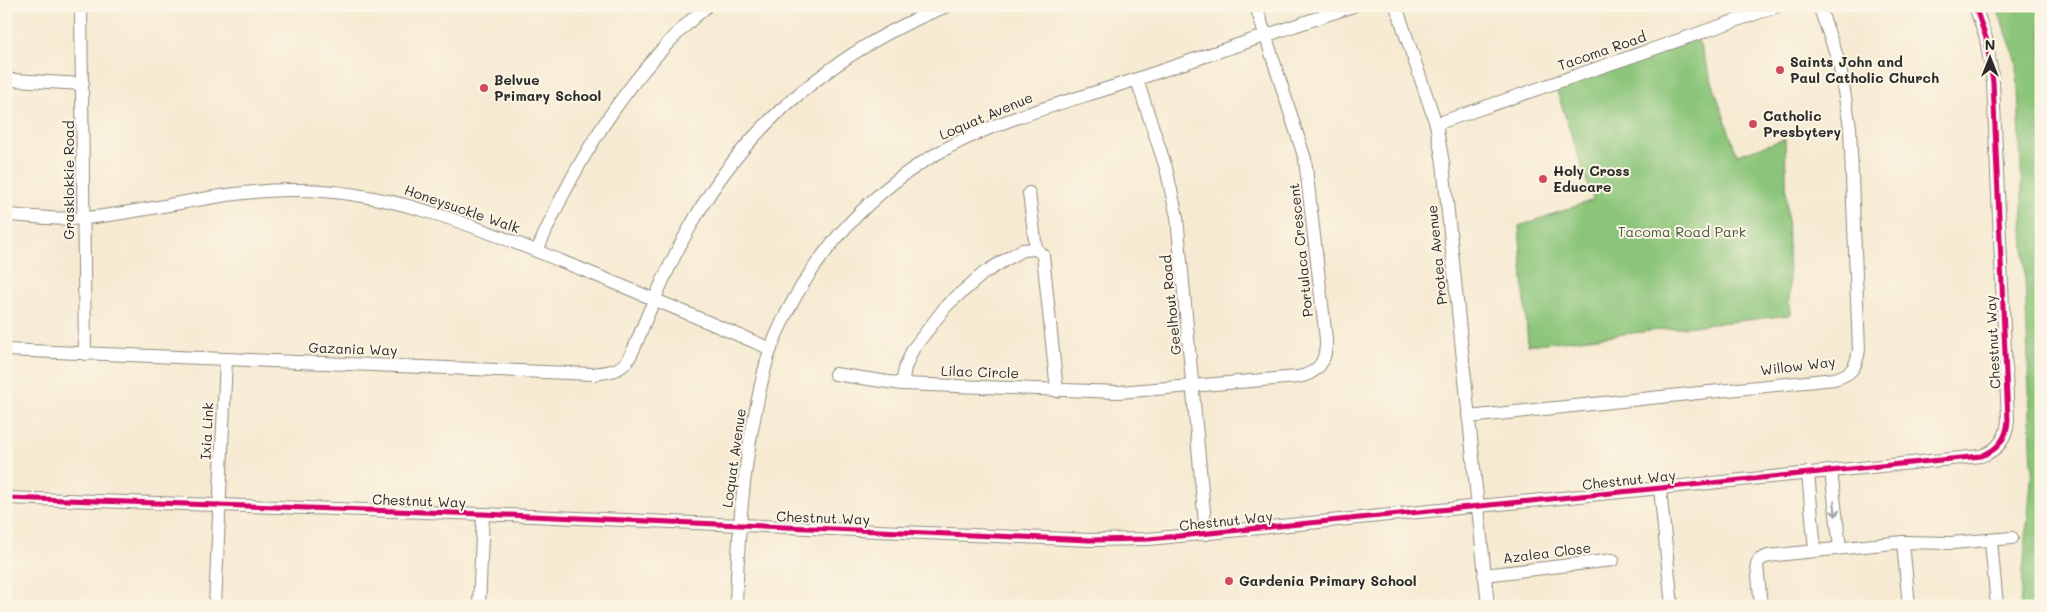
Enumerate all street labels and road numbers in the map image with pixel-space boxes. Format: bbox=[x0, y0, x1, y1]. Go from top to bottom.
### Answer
street label: Tacoma Road bbox=[1555, 26, 1649, 75]
street label: Loquat Avenue bbox=[936, 87, 1036, 144]
street label: Grasklokkie Road bbox=[59, 120, 78, 240]
street label: Honeysuckle Walk bbox=[402, 180, 522, 237]
street label: Portulaca Crescent bbox=[1284, 182, 1317, 318]
street label: Protea Avenue bbox=[1422, 204, 1451, 306]
street label: Geelhout Road bbox=[1156, 254, 1185, 356]
street label: Chestnut Way bbox=[1981, 295, 2004, 389]
street label: Gazania Way bbox=[308, 337, 398, 360]
street label: Willow Way bbox=[1759, 351, 1837, 380]
street label: Lilac Circle bbox=[941, 361, 1019, 382]
street label: Ixia Link bbox=[196, 402, 217, 460]
street label: Loquat Avenue bbox=[717, 407, 750, 509]
street label: Chestnut Way bbox=[1581, 465, 1677, 494]
street label: Chestnut Way bbox=[372, 489, 466, 512]
street label: Chestnut Way bbox=[776, 506, 870, 529]
street label: Chestnut Way bbox=[1178, 506, 1274, 535]
street label: Azalea Close bbox=[1502, 538, 1592, 567]

